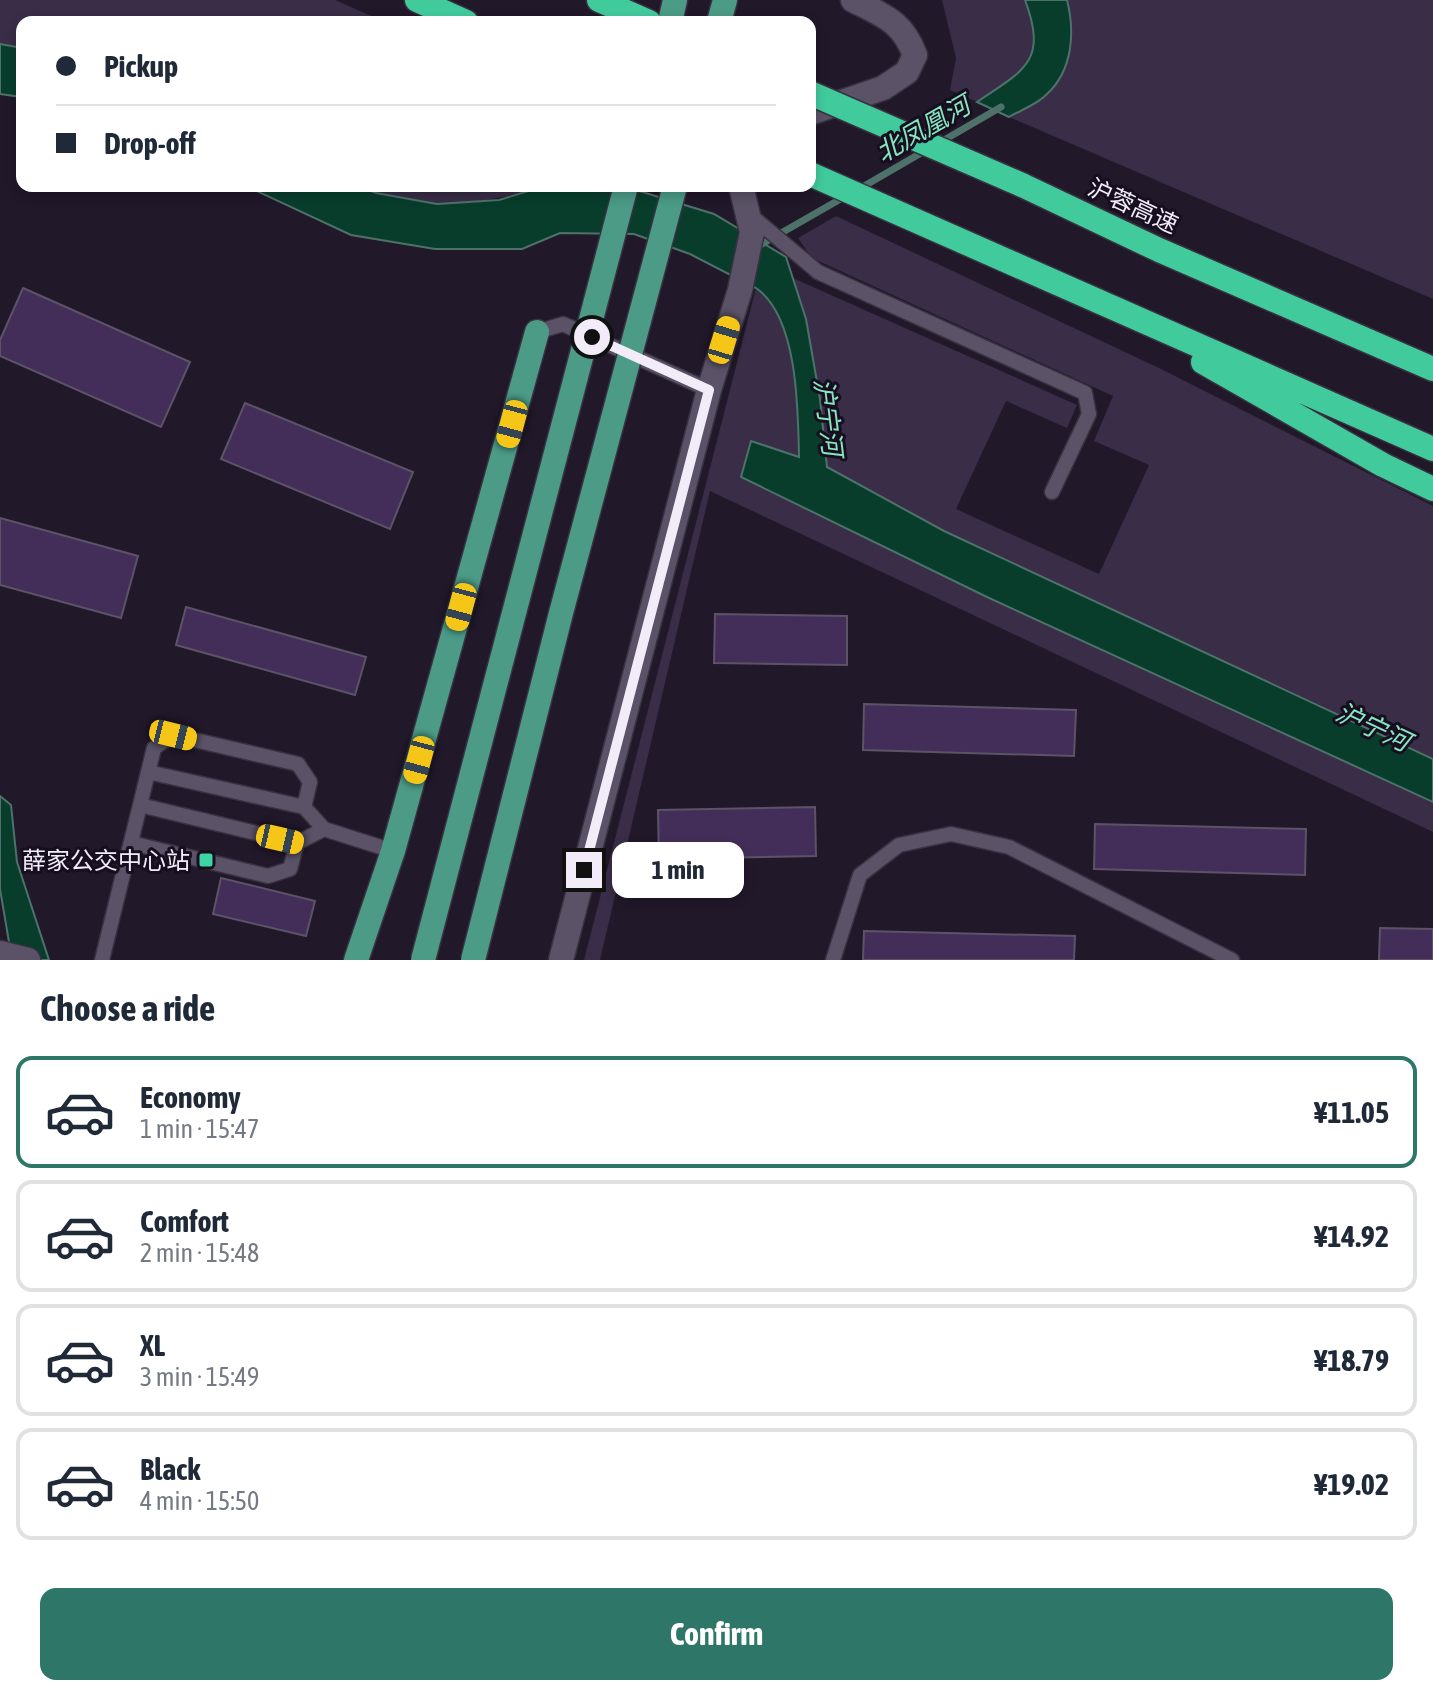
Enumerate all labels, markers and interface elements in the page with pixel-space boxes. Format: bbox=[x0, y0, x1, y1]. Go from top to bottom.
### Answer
text: Pickup bbox=[104, 49, 178, 83]
water label: 北凤凰河 bbox=[870, 88, 980, 168]
text: Drop-off bbox=[104, 126, 196, 160]
street label: 沪蓉高速 bbox=[1084, 173, 1182, 239]
car bbox=[706, 314, 742, 366]
route start bbox=[574, 319, 610, 355]
water label: 沪宁河 bbox=[808, 376, 848, 462]
car bbox=[494, 398, 530, 450]
car bbox=[443, 581, 479, 633]
water label: 沪宁河 bbox=[1331, 697, 1419, 759]
car bbox=[147, 718, 199, 752]
car bbox=[401, 734, 437, 786]
car bbox=[254, 822, 306, 856]
callout: 1 min bbox=[612, 842, 744, 898]
place label: 薛家公交中心站 bbox=[22, 847, 190, 874]
marker: 薛家公交中心站 bbox=[197, 851, 215, 869]
route end bbox=[566, 852, 602, 888]
text: 1 min bbox=[651, 855, 705, 885]
text: Choose a ride bbox=[40, 987, 215, 1029]
icon: car bbox=[44, 1076, 116, 1148]
text: Economy bbox=[140, 1080, 241, 1114]
text: ¥11.05 bbox=[1314, 1095, 1389, 1129]
text: 1 min · 15:47 bbox=[140, 1114, 259, 1144]
icon: car bbox=[44, 1200, 116, 1272]
text: Comfort bbox=[140, 1204, 229, 1238]
text: ¥14.92 bbox=[1314, 1219, 1389, 1253]
text: 2 min · 15:48 bbox=[140, 1238, 259, 1268]
icon: car bbox=[44, 1324, 116, 1396]
text: XL bbox=[140, 1328, 165, 1362]
text: ¥18.79 bbox=[1314, 1343, 1389, 1377]
text: 3 min · 15:49 bbox=[140, 1362, 259, 1392]
icon: car bbox=[44, 1448, 116, 1520]
text: Black bbox=[140, 1452, 200, 1486]
text: ¥19.02 bbox=[1314, 1467, 1389, 1501]
text: 4 min · 15:50 bbox=[140, 1486, 259, 1516]
button: Confirm bbox=[40, 1588, 1393, 1680]

